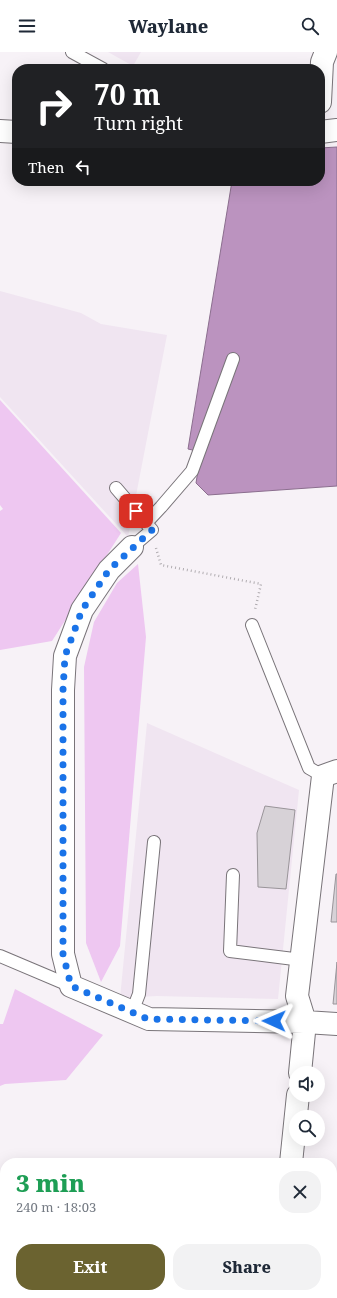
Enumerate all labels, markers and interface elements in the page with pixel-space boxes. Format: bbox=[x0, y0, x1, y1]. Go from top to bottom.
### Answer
text: Waylane bbox=[129, 14, 208, 38]
icon: menu bbox=[16, 15, 38, 37]
icon: search bbox=[299, 15, 321, 37]
text: 70 m bbox=[94, 75, 161, 113]
icon: right bbox=[28, 80, 80, 132]
text: Turn right bbox=[94, 111, 183, 135]
icon: left bbox=[72, 156, 94, 178]
text: Then bbox=[28, 157, 64, 177]
pin bbox=[119, 494, 153, 528]
icon: arrive bbox=[125, 500, 147, 522]
position arrow bbox=[253, 1000, 295, 1042]
map controls bbox=[289, 1066, 325, 1146]
button: sound bbox=[289, 1066, 325, 1102]
button: search bbox=[289, 1110, 325, 1146]
text: 3 min bbox=[16, 1166, 85, 1199]
button: close bbox=[279, 1171, 321, 1213]
text: 240 m · 18:03 bbox=[16, 1198, 96, 1216]
button: Exit bbox=[16, 1244, 165, 1290]
button: Share bbox=[173, 1244, 321, 1290]

